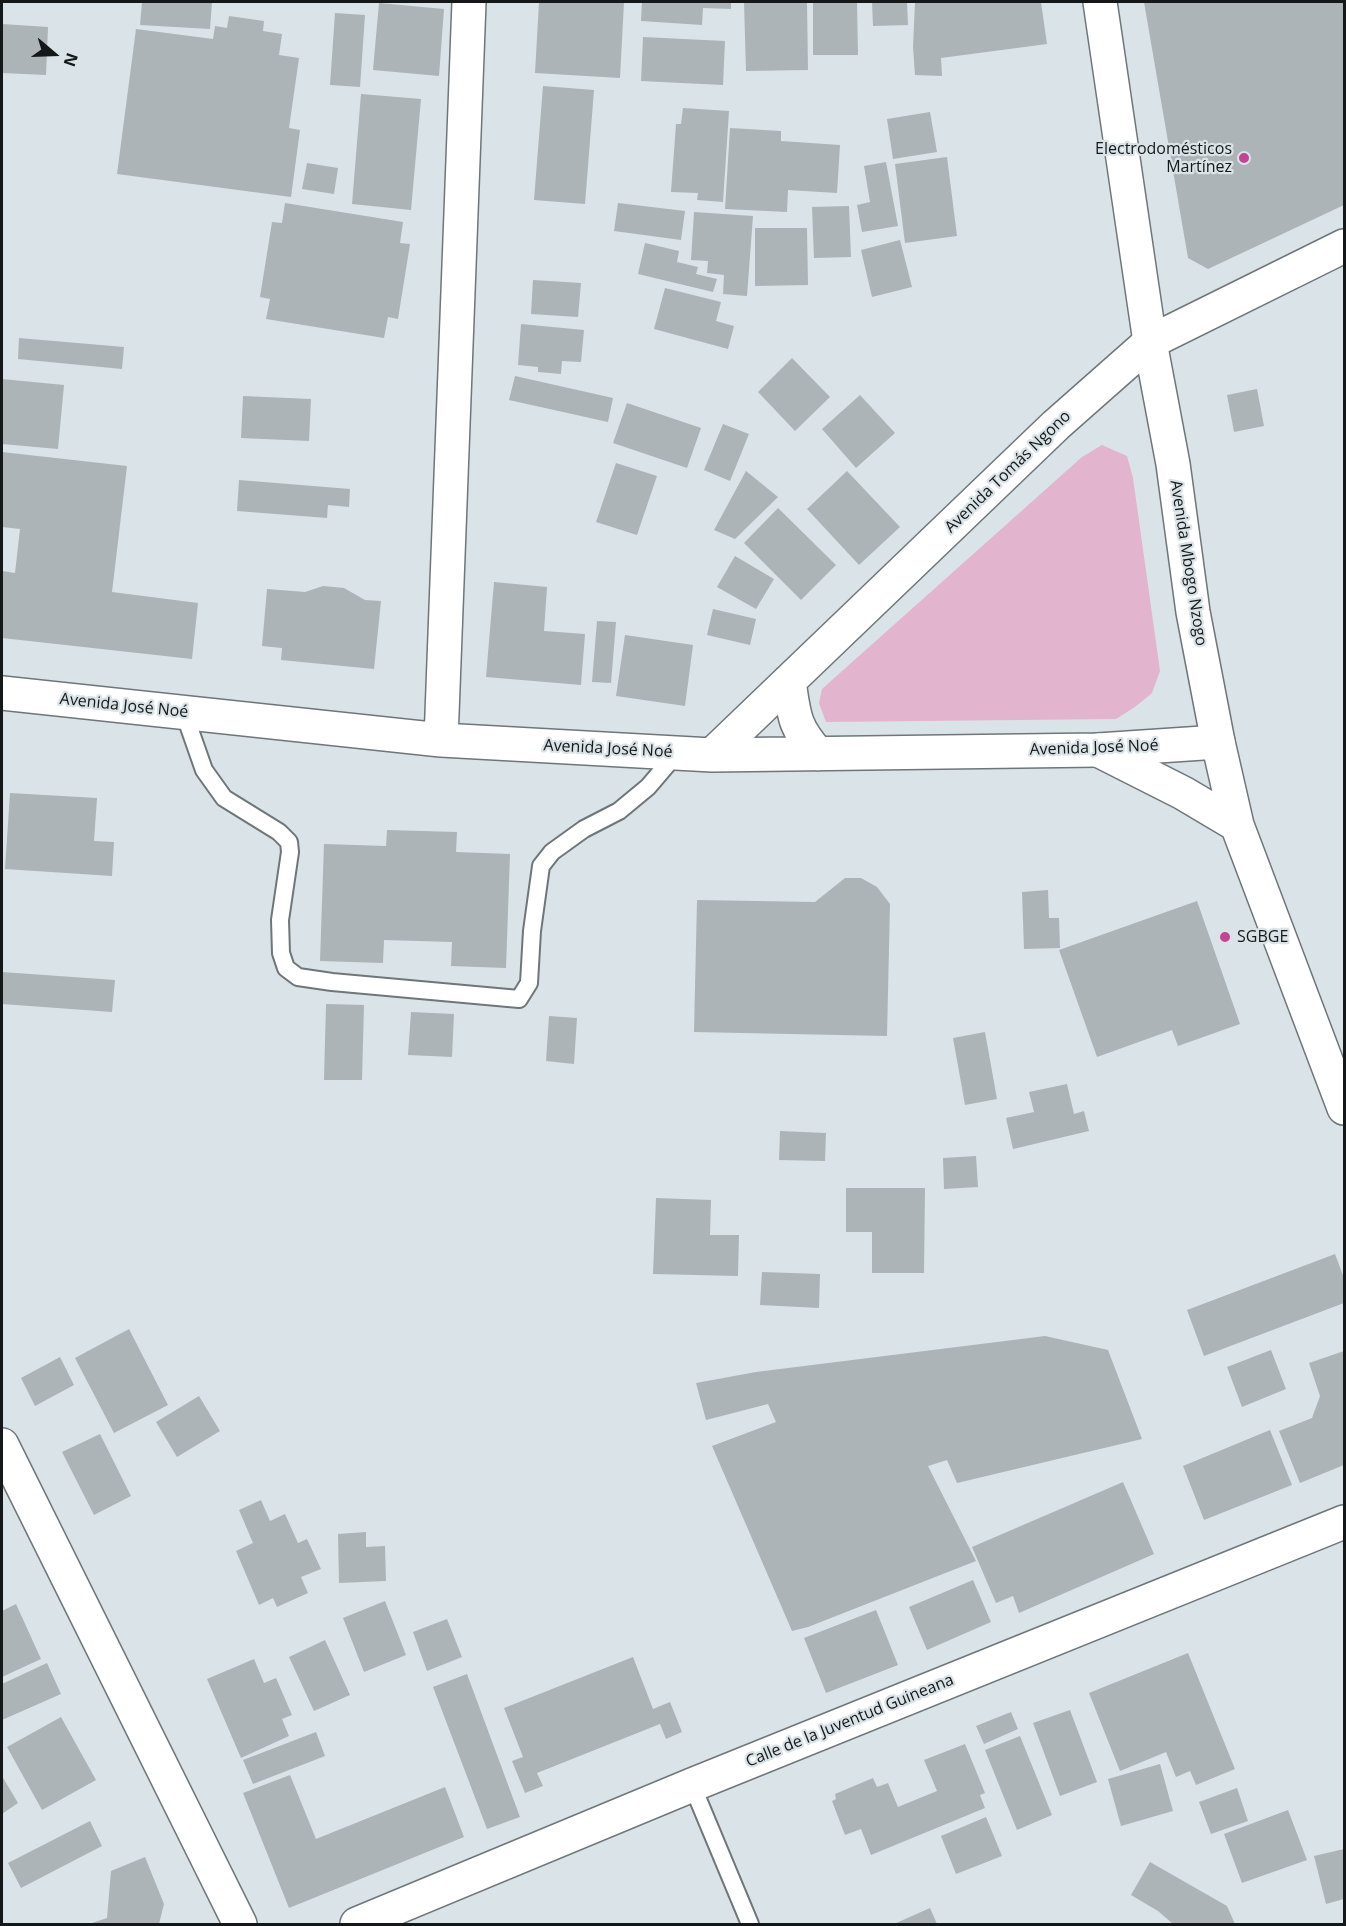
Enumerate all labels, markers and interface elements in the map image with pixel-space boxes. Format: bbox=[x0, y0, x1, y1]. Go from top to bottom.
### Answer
north arrow bbox=[24, 24, 84, 84]
text: N bbox=[59, 50, 84, 70]
place label: Electrodomésticos Martínez bbox=[1095, 139, 1232, 177]
marker: Electrodomésticos Martínez bbox=[1237, 151, 1251, 165]
street label: Avenida Tomás Ngono bbox=[941, 407, 1075, 537]
street label: Avenida Mbogo Nzogo bbox=[1165, 479, 1211, 647]
street label: Avenida José Noé bbox=[59, 690, 189, 722]
street label: Avenida José Noé bbox=[543, 736, 673, 762]
street label: Avenida José Noé bbox=[1029, 736, 1159, 760]
place label: SGBGE bbox=[1237, 927, 1288, 947]
marker: SGBGE bbox=[1218, 930, 1232, 944]
street label: Calle de la Juventud Guineana bbox=[743, 1670, 957, 1772]

